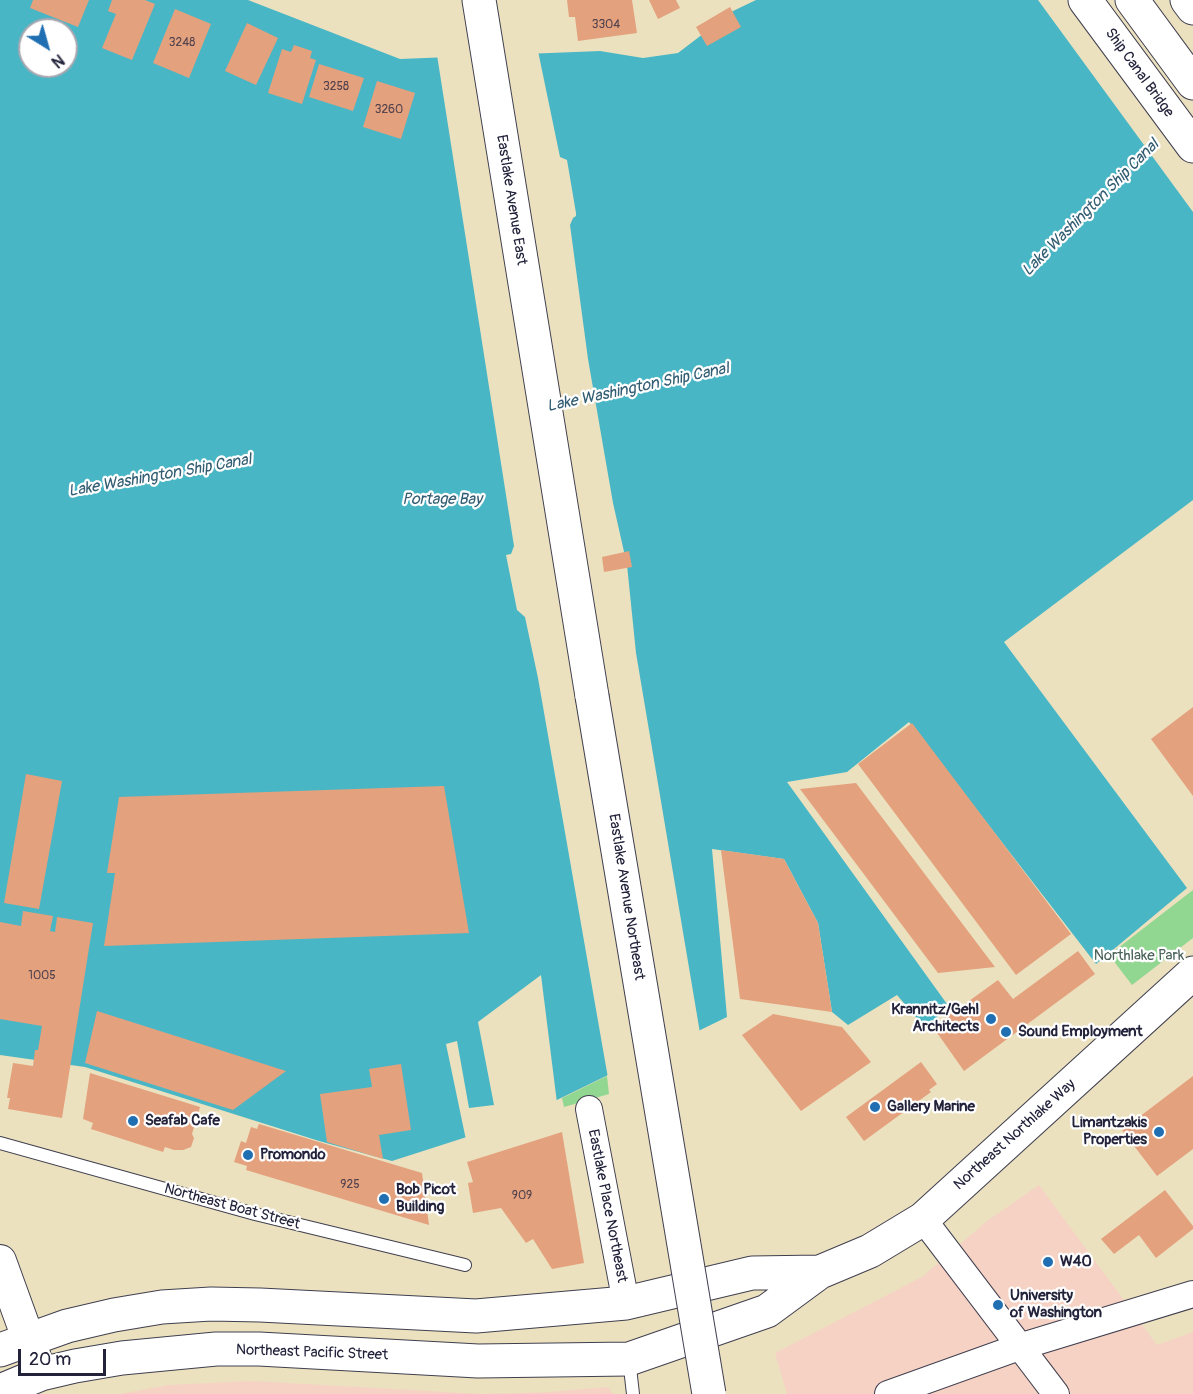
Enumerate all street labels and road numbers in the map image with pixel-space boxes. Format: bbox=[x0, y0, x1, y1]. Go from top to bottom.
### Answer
street label: Ship Canal Bridge bbox=[1101, 25, 1177, 121]
street label: Eastlake Avenue East bbox=[492, 133, 530, 267]
street label: Eastlake Avenue Northeast bbox=[604, 813, 648, 981]
street label: Northeast Northlake Way bbox=[951, 1076, 1079, 1194]
street label: Eastlake Place Northeast bbox=[583, 1128, 631, 1284]
street label: Northeast Boat Street bbox=[162, 1180, 302, 1234]
street label: Northeast Pacific Street bbox=[236, 1341, 388, 1365]

